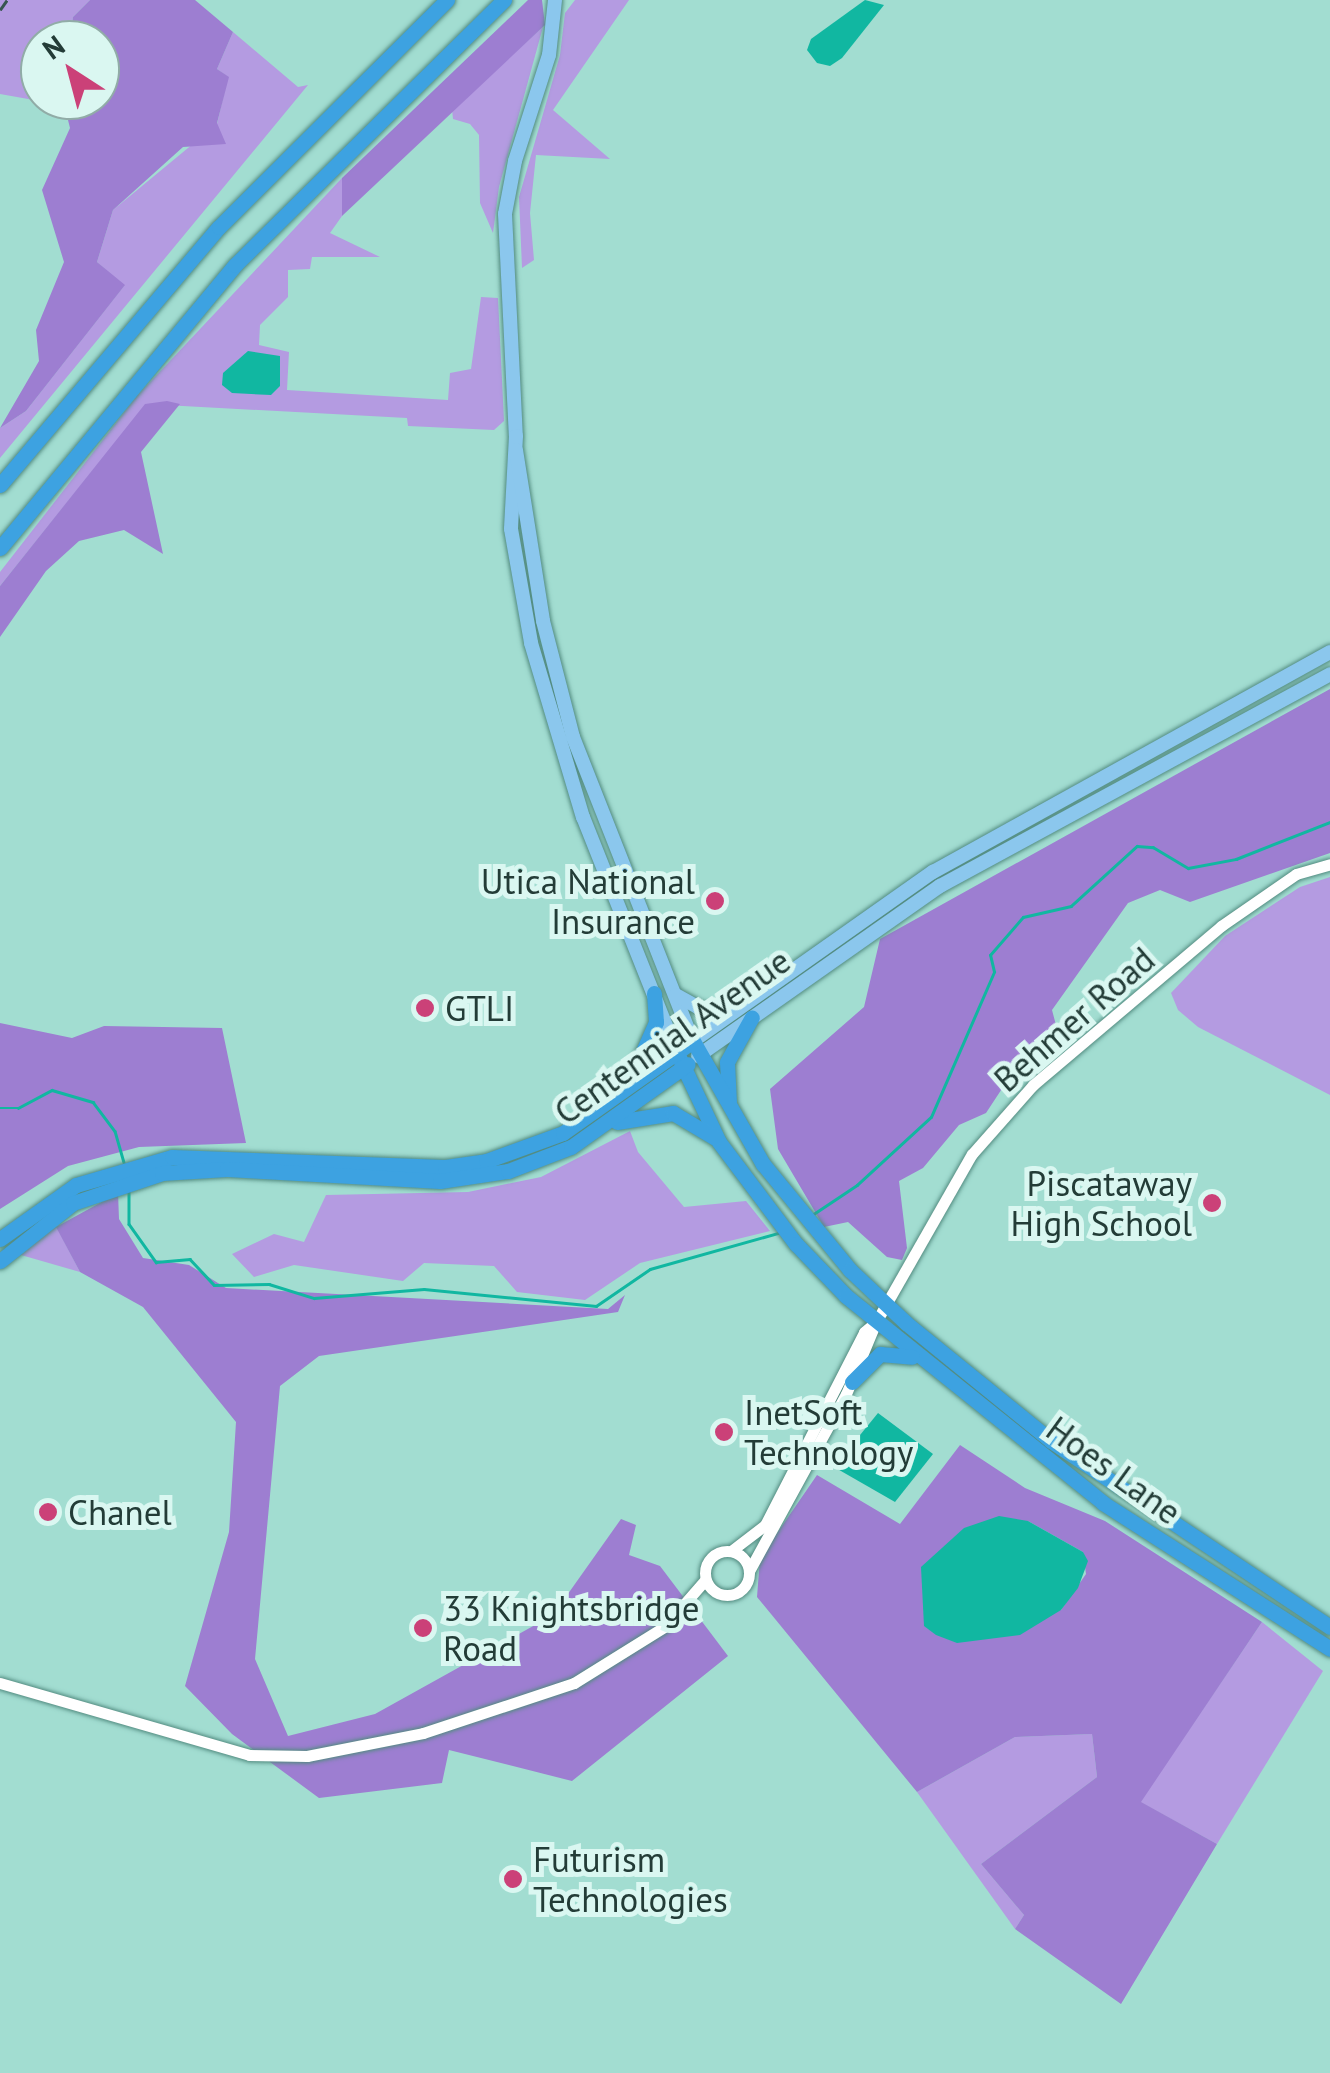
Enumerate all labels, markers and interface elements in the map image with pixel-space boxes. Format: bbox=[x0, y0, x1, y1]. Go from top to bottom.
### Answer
north arrow bbox=[20, 20, 120, 120]
text: N bbox=[35, 27, 72, 67]
place label: Utica National Insurance bbox=[481, 860, 695, 942]
marker: Utica National Insurance bbox=[704, 890, 726, 912]
street label: Behmer Road bbox=[985, 938, 1163, 1100]
street label: Centennial Avenue bbox=[546, 939, 798, 1133]
place label: GTLI bbox=[445, 987, 514, 1029]
marker: GTLI bbox=[414, 997, 436, 1019]
place label: Piscataway High School bbox=[1011, 1162, 1192, 1244]
marker: Piscataway High School bbox=[1201, 1192, 1223, 1214]
place label: InetSoft Technology bbox=[744, 1391, 913, 1473]
street label: Hoes Lane bbox=[1039, 1407, 1189, 1533]
marker: InetSoft Technology bbox=[713, 1421, 735, 1443]
place label: Chanel bbox=[68, 1491, 172, 1533]
marker: Chanel bbox=[37, 1501, 59, 1523]
place label: 33 Knightsbridge Road bbox=[443, 1587, 700, 1669]
marker: 33 Knightsbridge Road bbox=[412, 1617, 434, 1639]
place label: Futurism Technologies bbox=[533, 1838, 728, 1920]
marker: Futurism Technologies bbox=[502, 1868, 524, 1890]

